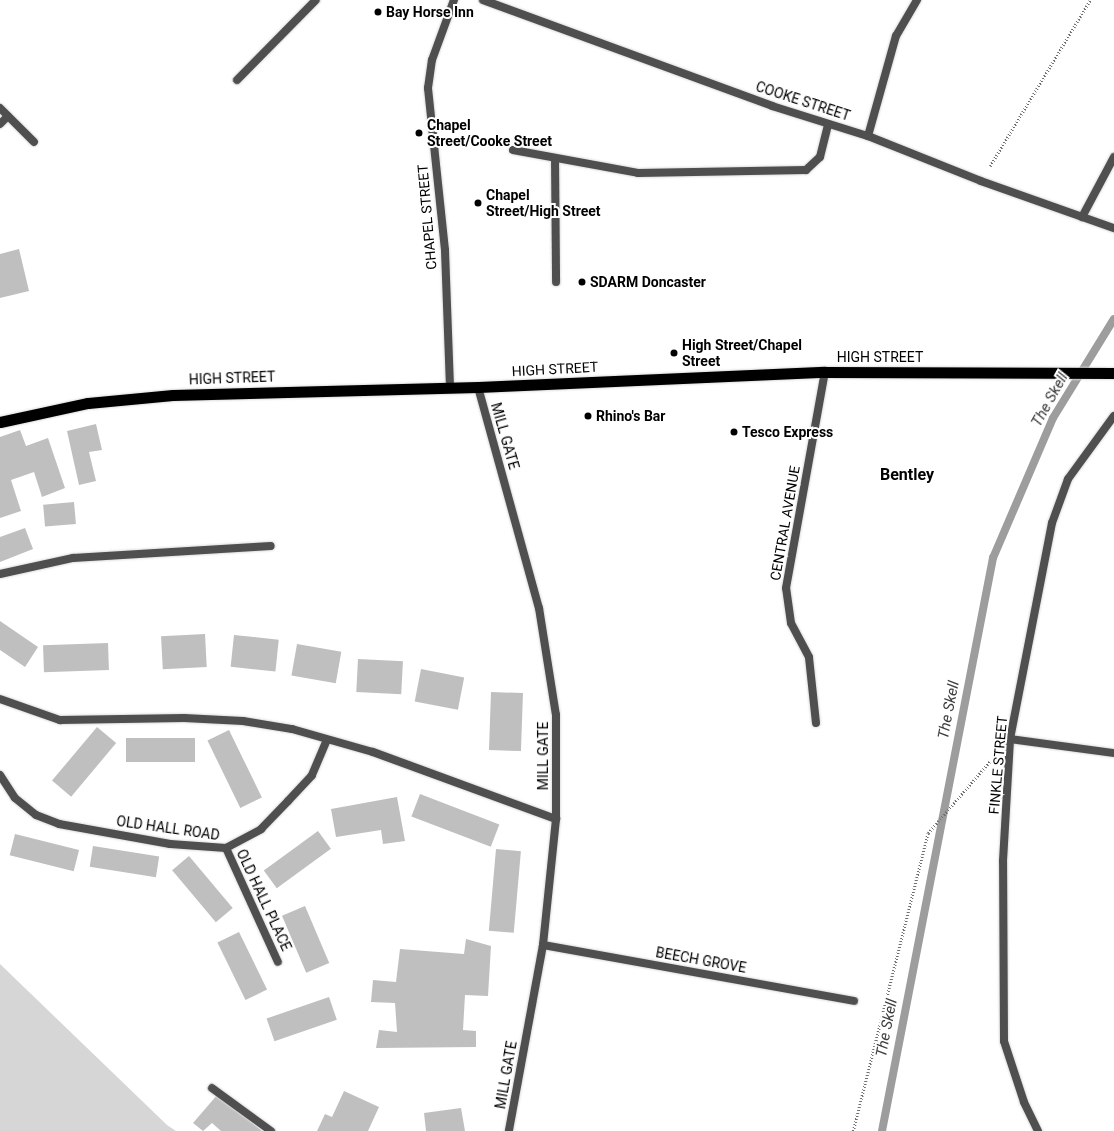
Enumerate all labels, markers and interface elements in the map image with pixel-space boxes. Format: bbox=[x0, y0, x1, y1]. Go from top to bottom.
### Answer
place label: Bay Horse Inn bbox=[386, 4, 474, 20]
marker: Bay Horse Inn bbox=[373, 7, 383, 17]
street label: COOKE STREET bbox=[754, 78, 852, 124]
place label: Chapel Street/Cooke Street bbox=[427, 117, 552, 150]
marker: Chapel Street/Cooke Street bbox=[414, 128, 424, 138]
street label: CHAPEL STREET bbox=[414, 164, 440, 270]
place label: Chapel Street/High Street bbox=[486, 187, 601, 220]
marker: Chapel Street/High Street bbox=[473, 198, 483, 208]
place label: SDARM Doncaster bbox=[590, 274, 706, 290]
marker: SDARM Doncaster bbox=[577, 277, 587, 287]
place label: High Street/Chapel Street bbox=[682, 337, 802, 370]
marker: High Street/Chapel Street bbox=[669, 348, 679, 358]
street label: HIGH STREET bbox=[837, 349, 923, 365]
street label: HIGH STREET bbox=[511, 358, 599, 380]
street label: HIGH STREET bbox=[188, 368, 276, 388]
water label: The Skell bbox=[1028, 370, 1072, 430]
street label: MILL GATE bbox=[487, 401, 523, 471]
place label: Rhino's Bar bbox=[596, 408, 665, 424]
marker: Rhino's Bar bbox=[583, 411, 593, 421]
place label: Tesco Express bbox=[742, 424, 833, 440]
marker: Tesco Express bbox=[729, 427, 739, 437]
street label: CENTRAL AVENUE bbox=[767, 464, 803, 582]
district label: Bentley bbox=[880, 465, 934, 485]
water label: The Skell bbox=[935, 679, 963, 741]
street label: FINKLE STREET bbox=[985, 715, 1011, 815]
street label: MILL GATE bbox=[535, 722, 551, 790]
street label: OLD HALL ROAD bbox=[115, 812, 221, 844]
street label: OLD HALL PLACE bbox=[233, 846, 295, 954]
street label: BEECH GROVE bbox=[654, 944, 748, 976]
water label: The Skell bbox=[873, 997, 901, 1059]
street label: MILL GATE bbox=[492, 1040, 520, 1110]

